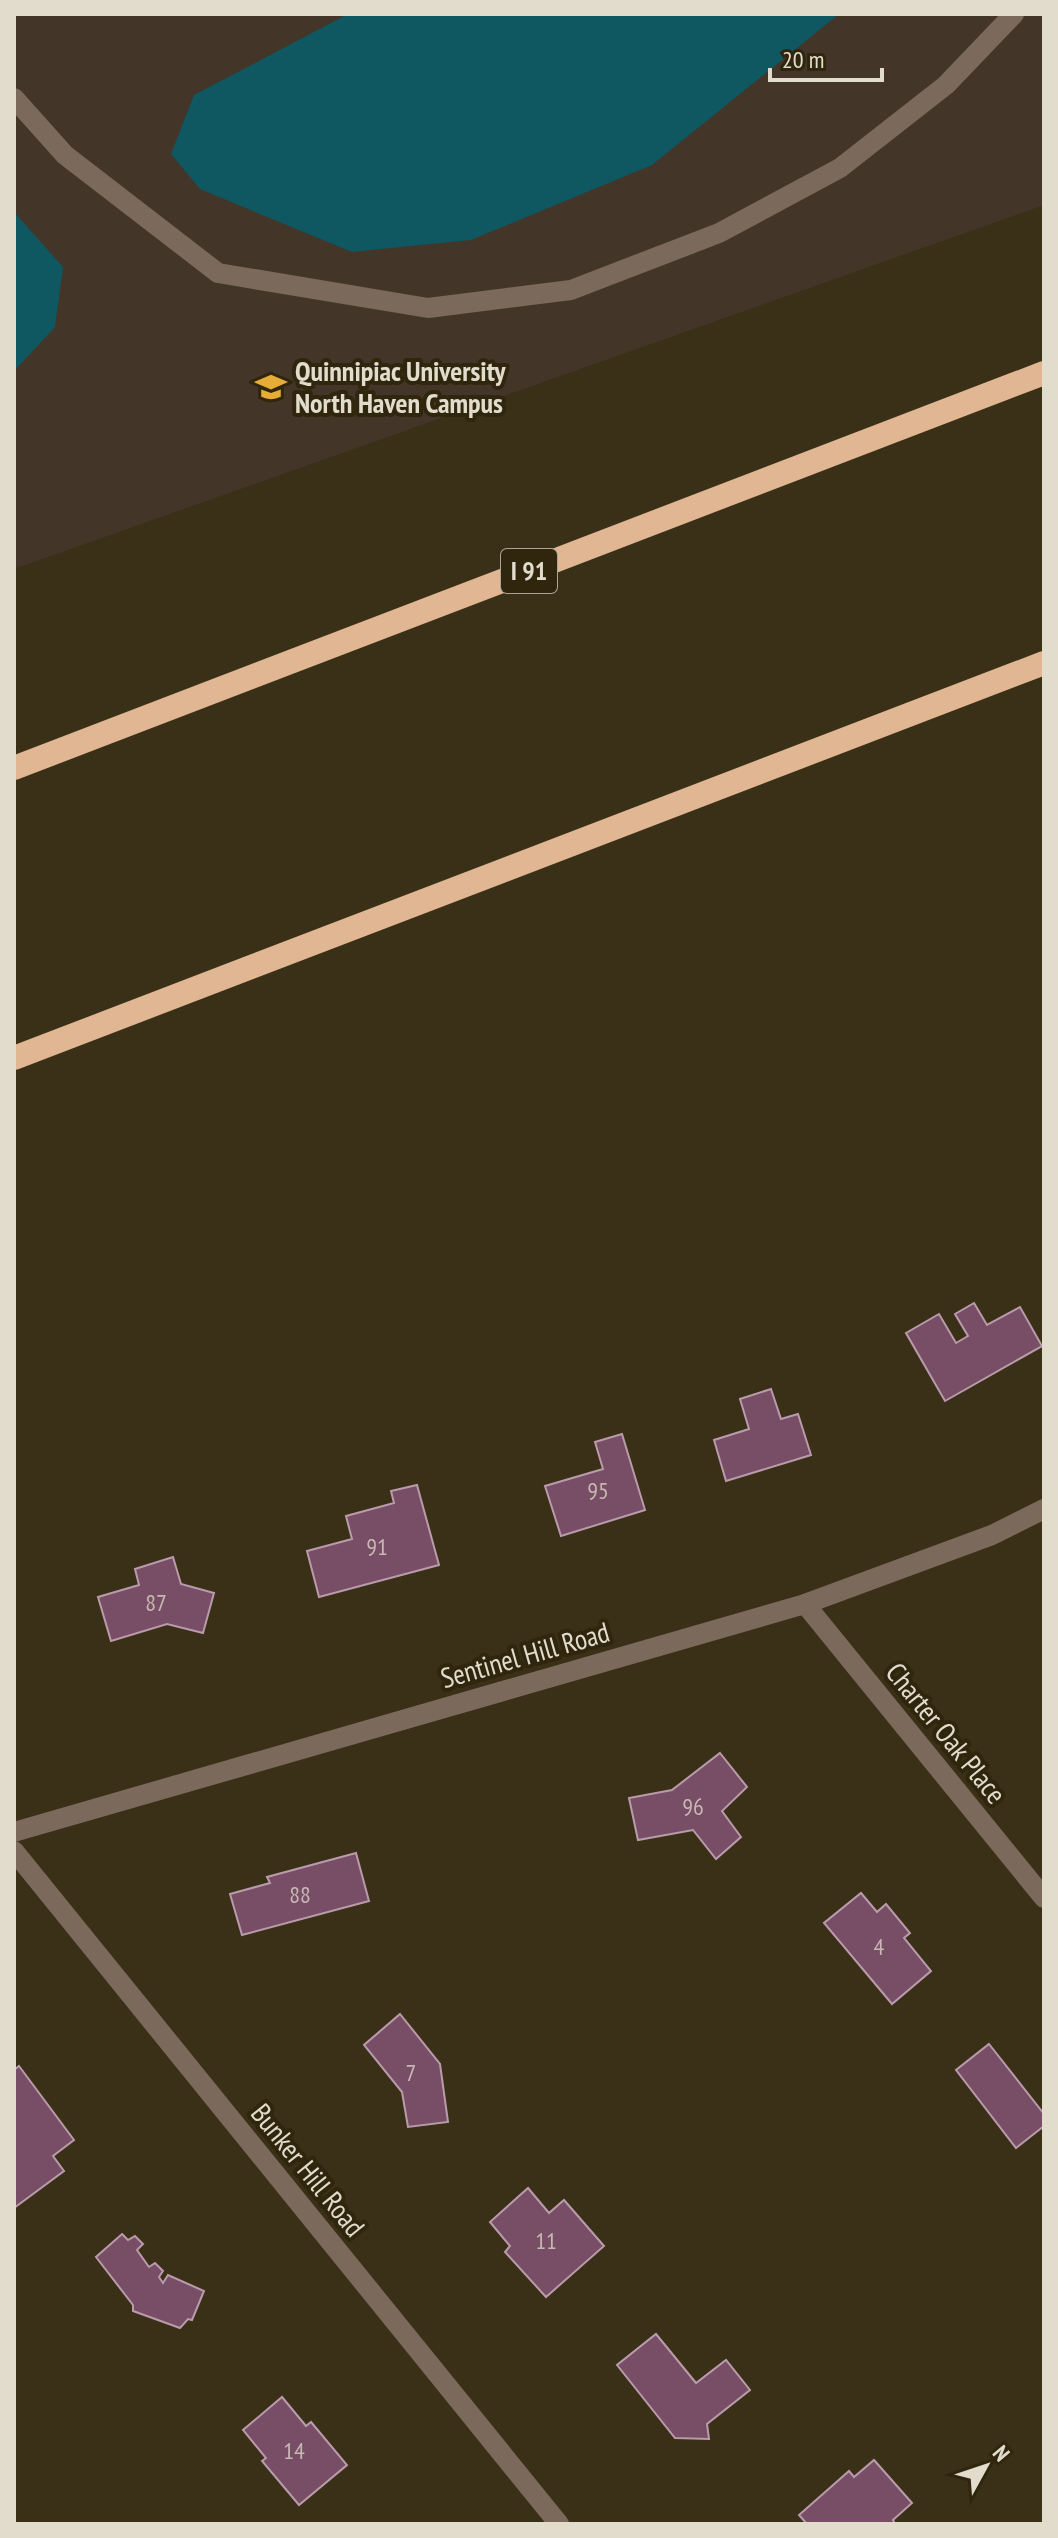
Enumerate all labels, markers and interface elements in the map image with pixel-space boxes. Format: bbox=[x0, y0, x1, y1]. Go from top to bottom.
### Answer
scale bar bbox=[770, 32, 882, 82]
text: 20 m bbox=[782, 44, 824, 75]
place label: Quinnipiac University North Haven Campus bbox=[295, 352, 506, 421]
school or university icon: Quinnipiac University North Haven Campus bbox=[254, 370, 288, 404]
road number: I 91 bbox=[501, 549, 557, 593]
house number: 95 bbox=[587, 1475, 609, 1506]
house number: 91 bbox=[366, 1531, 388, 1562]
house number: 87 bbox=[145, 1587, 167, 1618]
street label: Sentinel Hill Road bbox=[436, 1613, 613, 1696]
street label: Charter Oak Place bbox=[878, 1654, 1015, 1811]
house number: 96 bbox=[682, 1791, 704, 1822]
house number: 88 bbox=[289, 1879, 311, 1910]
house number: 4 bbox=[874, 1931, 885, 1962]
house number: 7 bbox=[406, 2057, 416, 2088]
street label: Bunker Hill Road bbox=[243, 2095, 373, 2244]
house number: 11 bbox=[535, 2225, 557, 2256]
north arrow bbox=[946, 2426, 1026, 2506]
house number: 14 bbox=[283, 2435, 305, 2466]
text: N bbox=[987, 2440, 1016, 2467]

